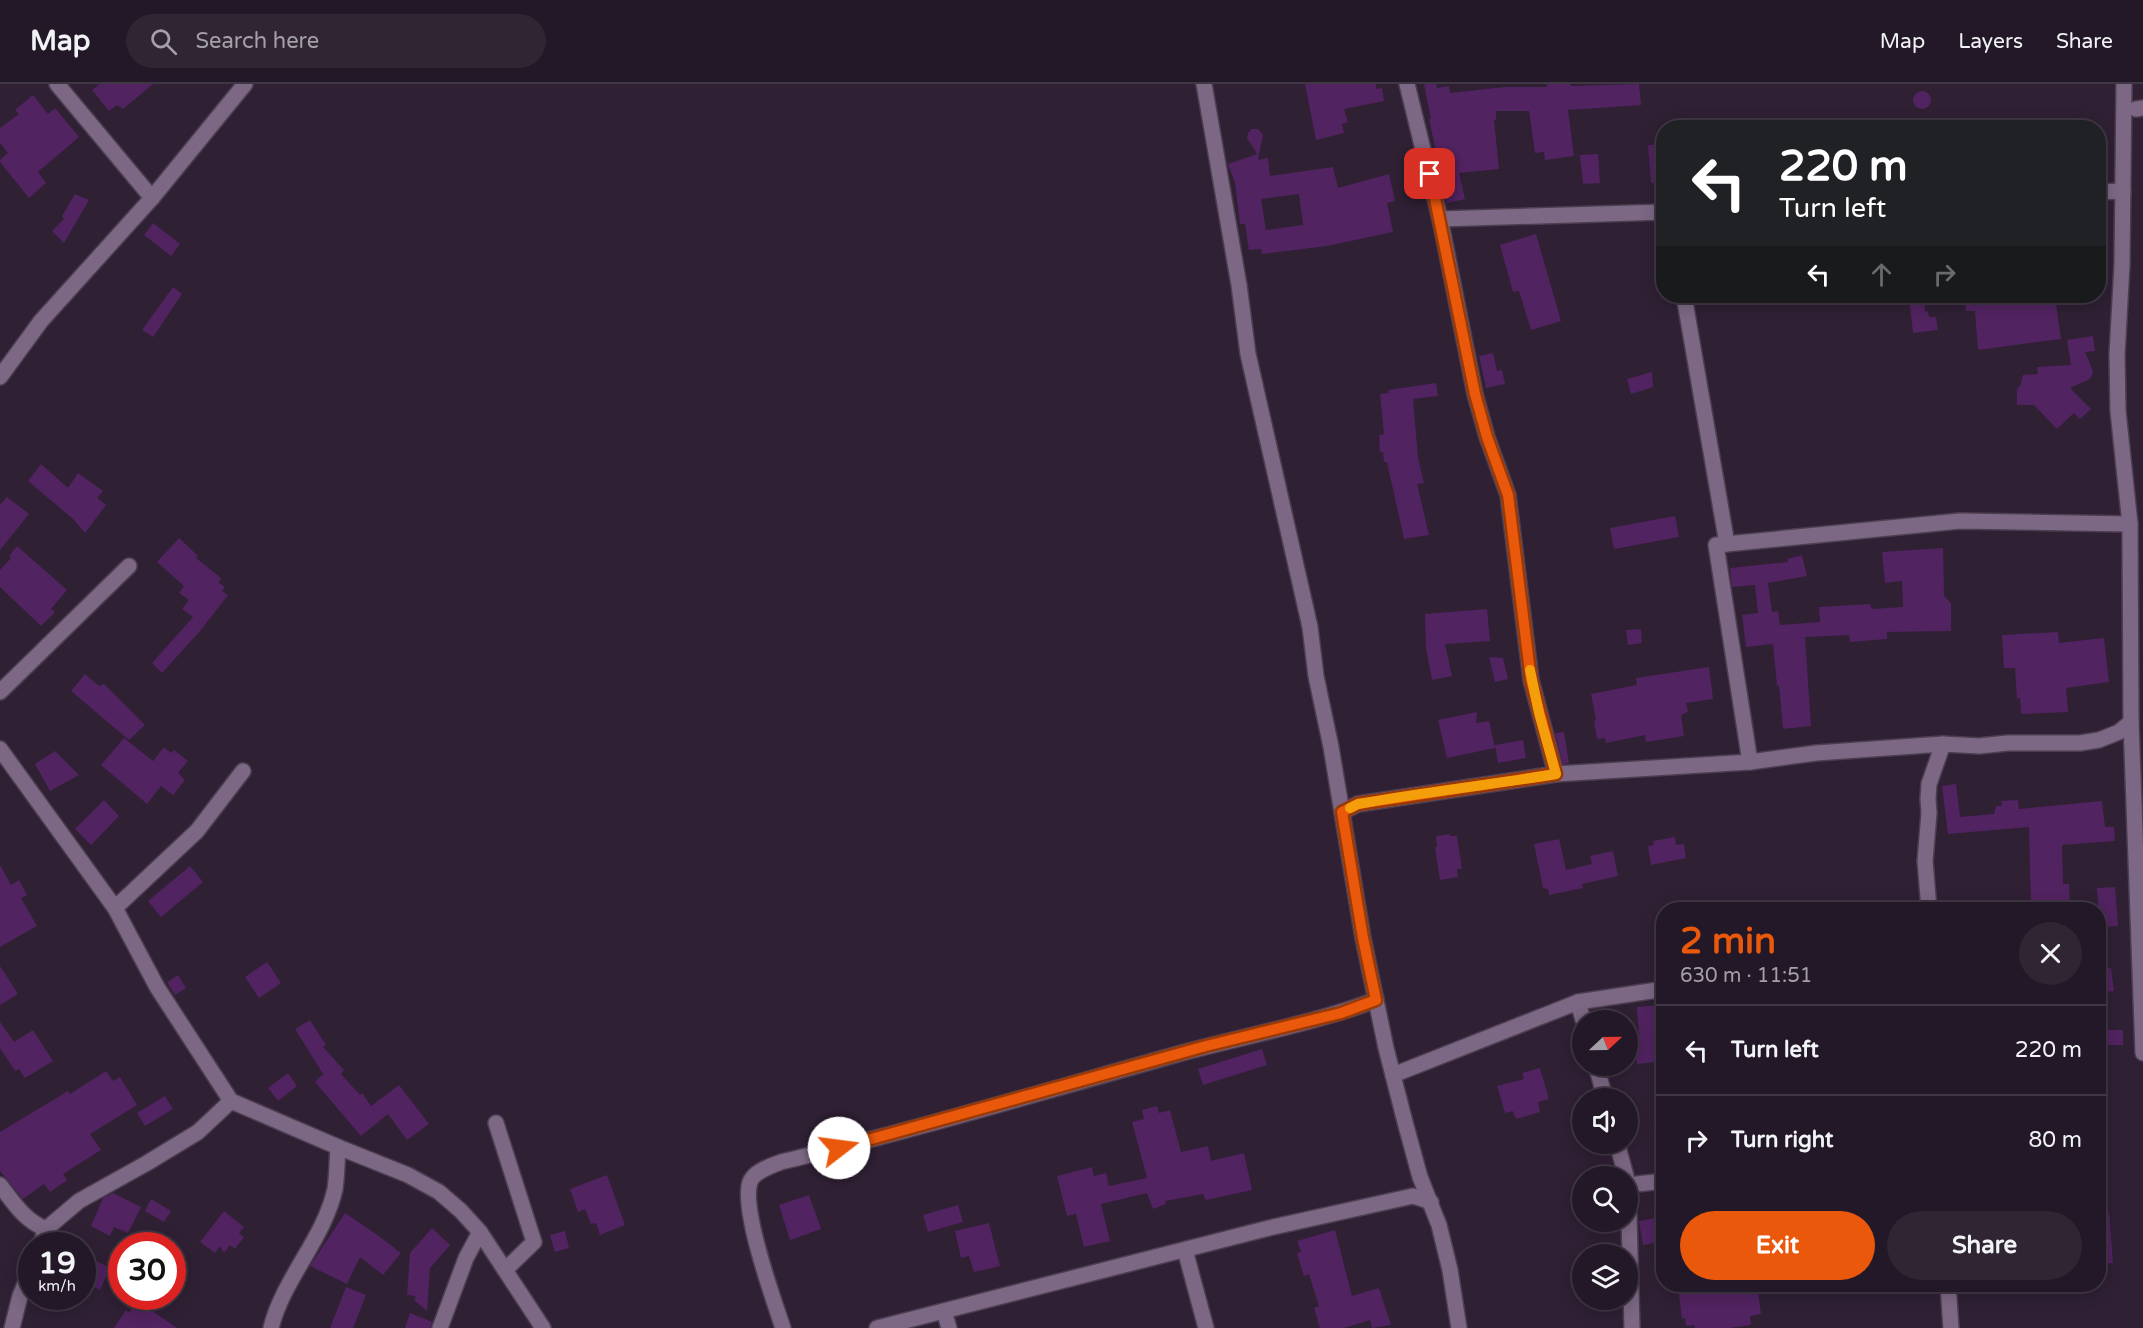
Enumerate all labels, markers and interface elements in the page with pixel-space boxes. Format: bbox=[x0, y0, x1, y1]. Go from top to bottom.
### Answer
search box bbox=[126, 14, 546, 68]
text: Map bbox=[30, 24, 90, 58]
icon: search bbox=[147, 25, 180, 58]
text: Search here bbox=[195, 28, 319, 54]
text: Map bbox=[1880, 29, 1925, 54]
text: Layers bbox=[1958, 29, 2023, 54]
text: Share bbox=[2056, 29, 2113, 54]
text: 220 m bbox=[1779, 141, 1908, 192]
icon: left bbox=[1680, 144, 1758, 222]
pin bbox=[1404, 148, 1455, 199]
icon: arrive bbox=[1413, 157, 1446, 190]
text: Turn left bbox=[1779, 192, 1886, 225]
icon: left bbox=[1802, 258, 1835, 291]
icon: ahead bbox=[1865, 258, 1898, 291]
icon: right bbox=[1928, 258, 1961, 291]
text: 2 min bbox=[1680, 920, 1776, 963]
button: close bbox=[2019, 922, 2082, 985]
text: 630 m · 11:51 bbox=[1680, 964, 1812, 988]
north arrow bbox=[1572, 1010, 1638, 1076]
map controls bbox=[1572, 1010, 1638, 1310]
icon: left bbox=[1680, 1034, 1713, 1067]
text: Turn left bbox=[1731, 1037, 1819, 1063]
text: 220 m bbox=[2015, 1037, 2082, 1063]
button: sound bbox=[1572, 1088, 1638, 1154]
position arrow bbox=[807, 1116, 871, 1180]
icon: right bbox=[1680, 1124, 1713, 1157]
text: Turn right bbox=[1731, 1127, 1833, 1153]
text: 80 m bbox=[2028, 1127, 2082, 1153]
button: search bbox=[1572, 1166, 1638, 1232]
button: Exit bbox=[1680, 1211, 1875, 1280]
button: Share bbox=[1887, 1211, 2082, 1280]
speed limit sign: 30 bbox=[108, 1232, 186, 1310]
button: layers bbox=[1572, 1244, 1638, 1310]
text: 19 bbox=[38, 1245, 76, 1282]
text: km/h bbox=[38, 1277, 76, 1295]

